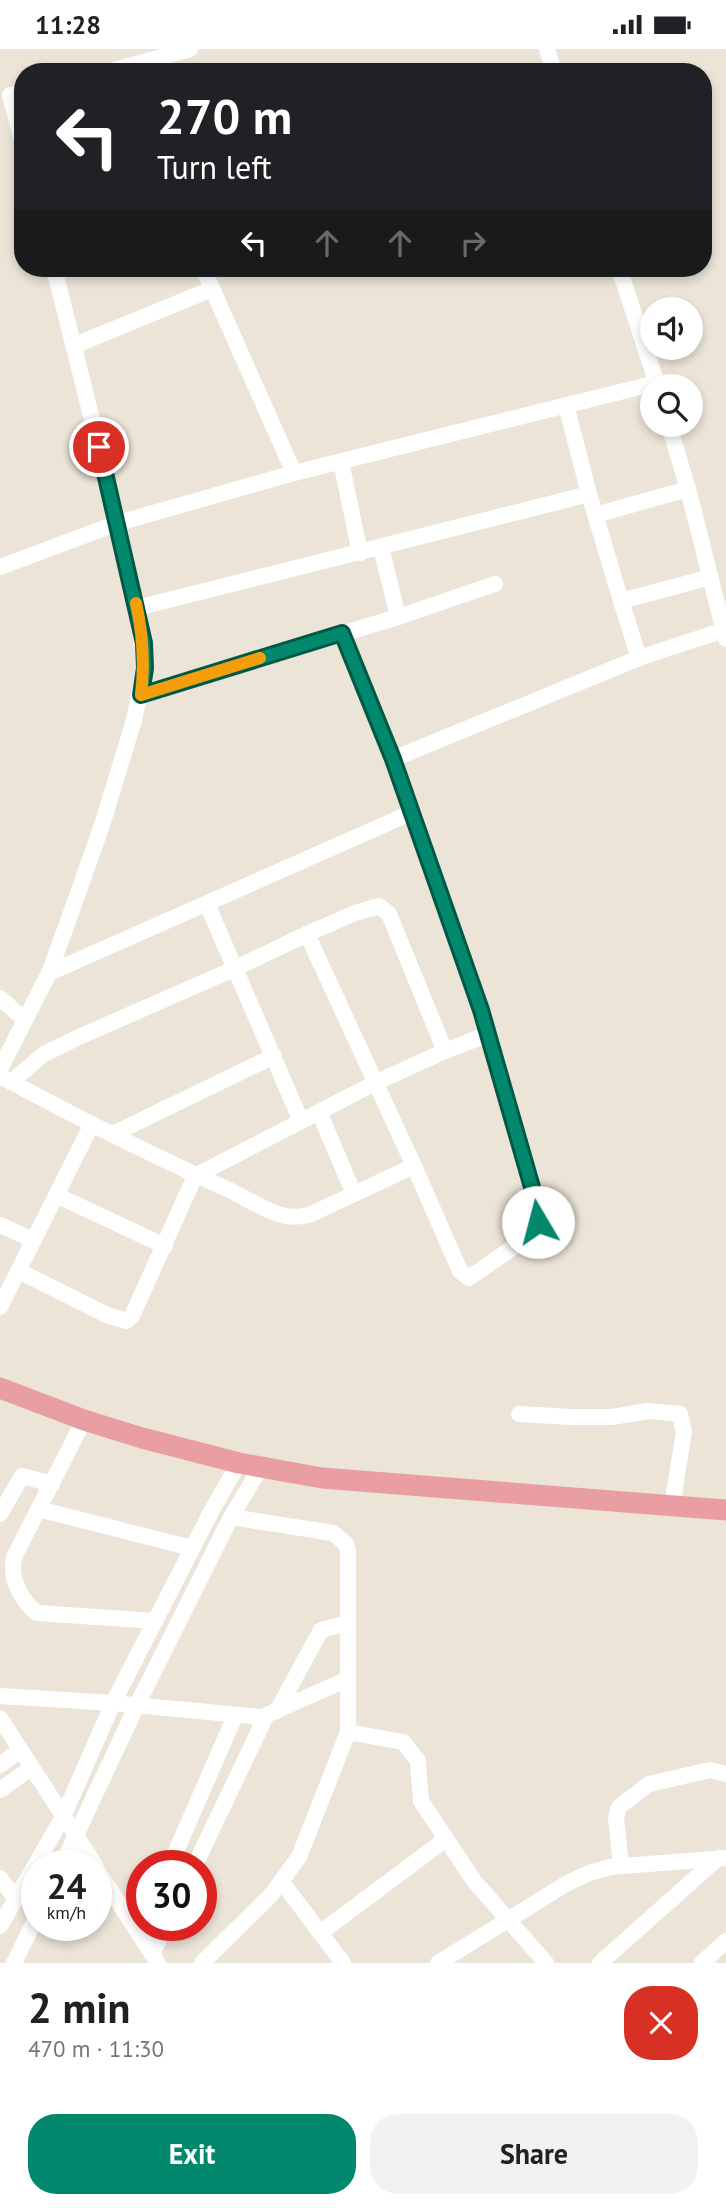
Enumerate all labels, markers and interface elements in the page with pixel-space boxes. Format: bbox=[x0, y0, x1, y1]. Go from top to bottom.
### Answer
text: 11:28 bbox=[35, 8, 101, 41]
text: 270 m bbox=[157, 84, 292, 148]
icon: left bbox=[42, 91, 133, 182]
text: Turn left bbox=[157, 146, 272, 188]
icon: left bbox=[235, 224, 273, 262]
icon: ahead bbox=[308, 224, 346, 262]
icon: ahead bbox=[381, 224, 419, 262]
icon: right bbox=[454, 224, 492, 262]
map controls bbox=[640, 297, 703, 437]
button: sound bbox=[640, 297, 703, 360]
button: search bbox=[640, 374, 703, 437]
pin bbox=[69, 417, 129, 477]
icon: arrive bbox=[80, 428, 118, 466]
position arrow bbox=[501, 1185, 575, 1259]
speed limit sign: 30 bbox=[126, 1850, 217, 1941]
text: 24 bbox=[47, 1863, 86, 1909]
text: km/h bbox=[47, 1901, 86, 1924]
text: 2 min bbox=[28, 1980, 130, 2035]
button: close bbox=[624, 1986, 698, 2060]
text: 470 m · 11:30 bbox=[28, 2034, 164, 2063]
button: Exit bbox=[28, 2114, 356, 2194]
button: Share bbox=[370, 2114, 698, 2194]

